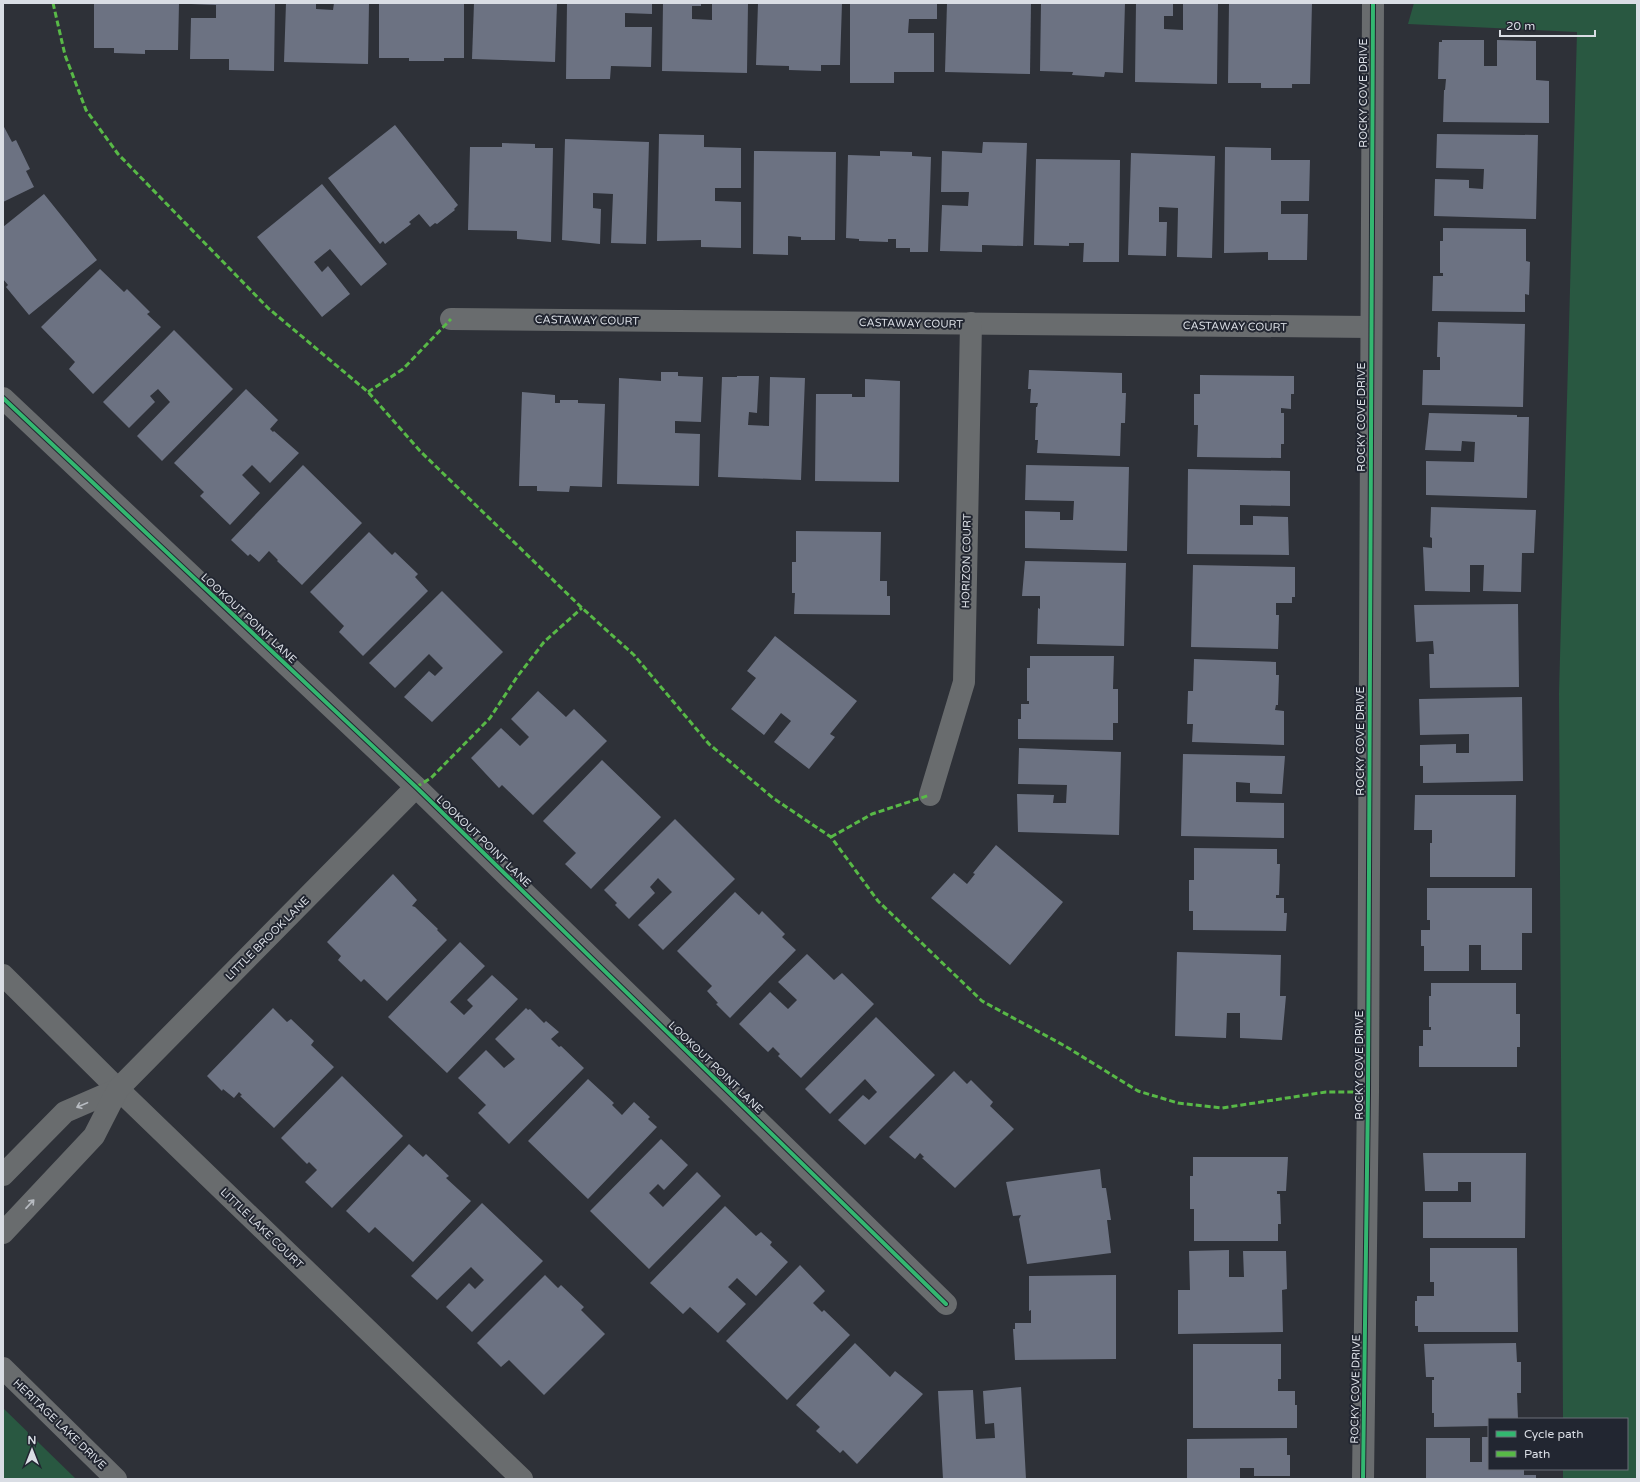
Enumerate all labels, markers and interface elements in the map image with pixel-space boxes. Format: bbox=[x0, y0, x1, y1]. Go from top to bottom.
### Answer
scale bar bbox=[1500, 12, 1595, 38]
text: 20 m bbox=[1506, 19, 1535, 33]
street label: ROCKY COVE DRIVE bbox=[1357, 38, 1370, 148]
street label: CASTAWAY COURT bbox=[535, 313, 640, 328]
street label: CASTAWAY COURT bbox=[859, 316, 964, 331]
street label: CASTAWAY COURT bbox=[1183, 319, 1288, 334]
street label: ROCKY COVE DRIVE bbox=[1355, 362, 1368, 472]
street label: HORIZON COURT bbox=[959, 513, 974, 609]
street label: LOOKOUT POINT LANE bbox=[198, 571, 299, 666]
street label: ROCKY COVE DRIVE bbox=[1354, 686, 1367, 796]
street label: LOOKOUT POINT LANE bbox=[434, 793, 534, 890]
street label: LITTLE BROOK LANE bbox=[223, 894, 312, 983]
street label: ROCKY COVE DRIVE bbox=[1353, 1010, 1366, 1120]
street label: LOOKOUT POINT LANE bbox=[666, 1019, 766, 1116]
one-way arrow bbox=[77, 1101, 89, 1109]
street label: LITTLE LAKE COURT bbox=[218, 1186, 306, 1271]
one-way arrow bbox=[25, 1199, 35, 1209]
street label: ROCKY COVE DRIVE bbox=[1348, 1334, 1363, 1444]
street label: HERITAGE LAKE DRIVE bbox=[11, 1377, 109, 1472]
legend bbox=[1488, 1418, 1628, 1470]
text: Cycle path bbox=[1524, 1427, 1583, 1441]
north arrow bbox=[12, 1430, 52, 1470]
text: N bbox=[28, 1434, 36, 1447]
text: Path bbox=[1524, 1447, 1550, 1461]

